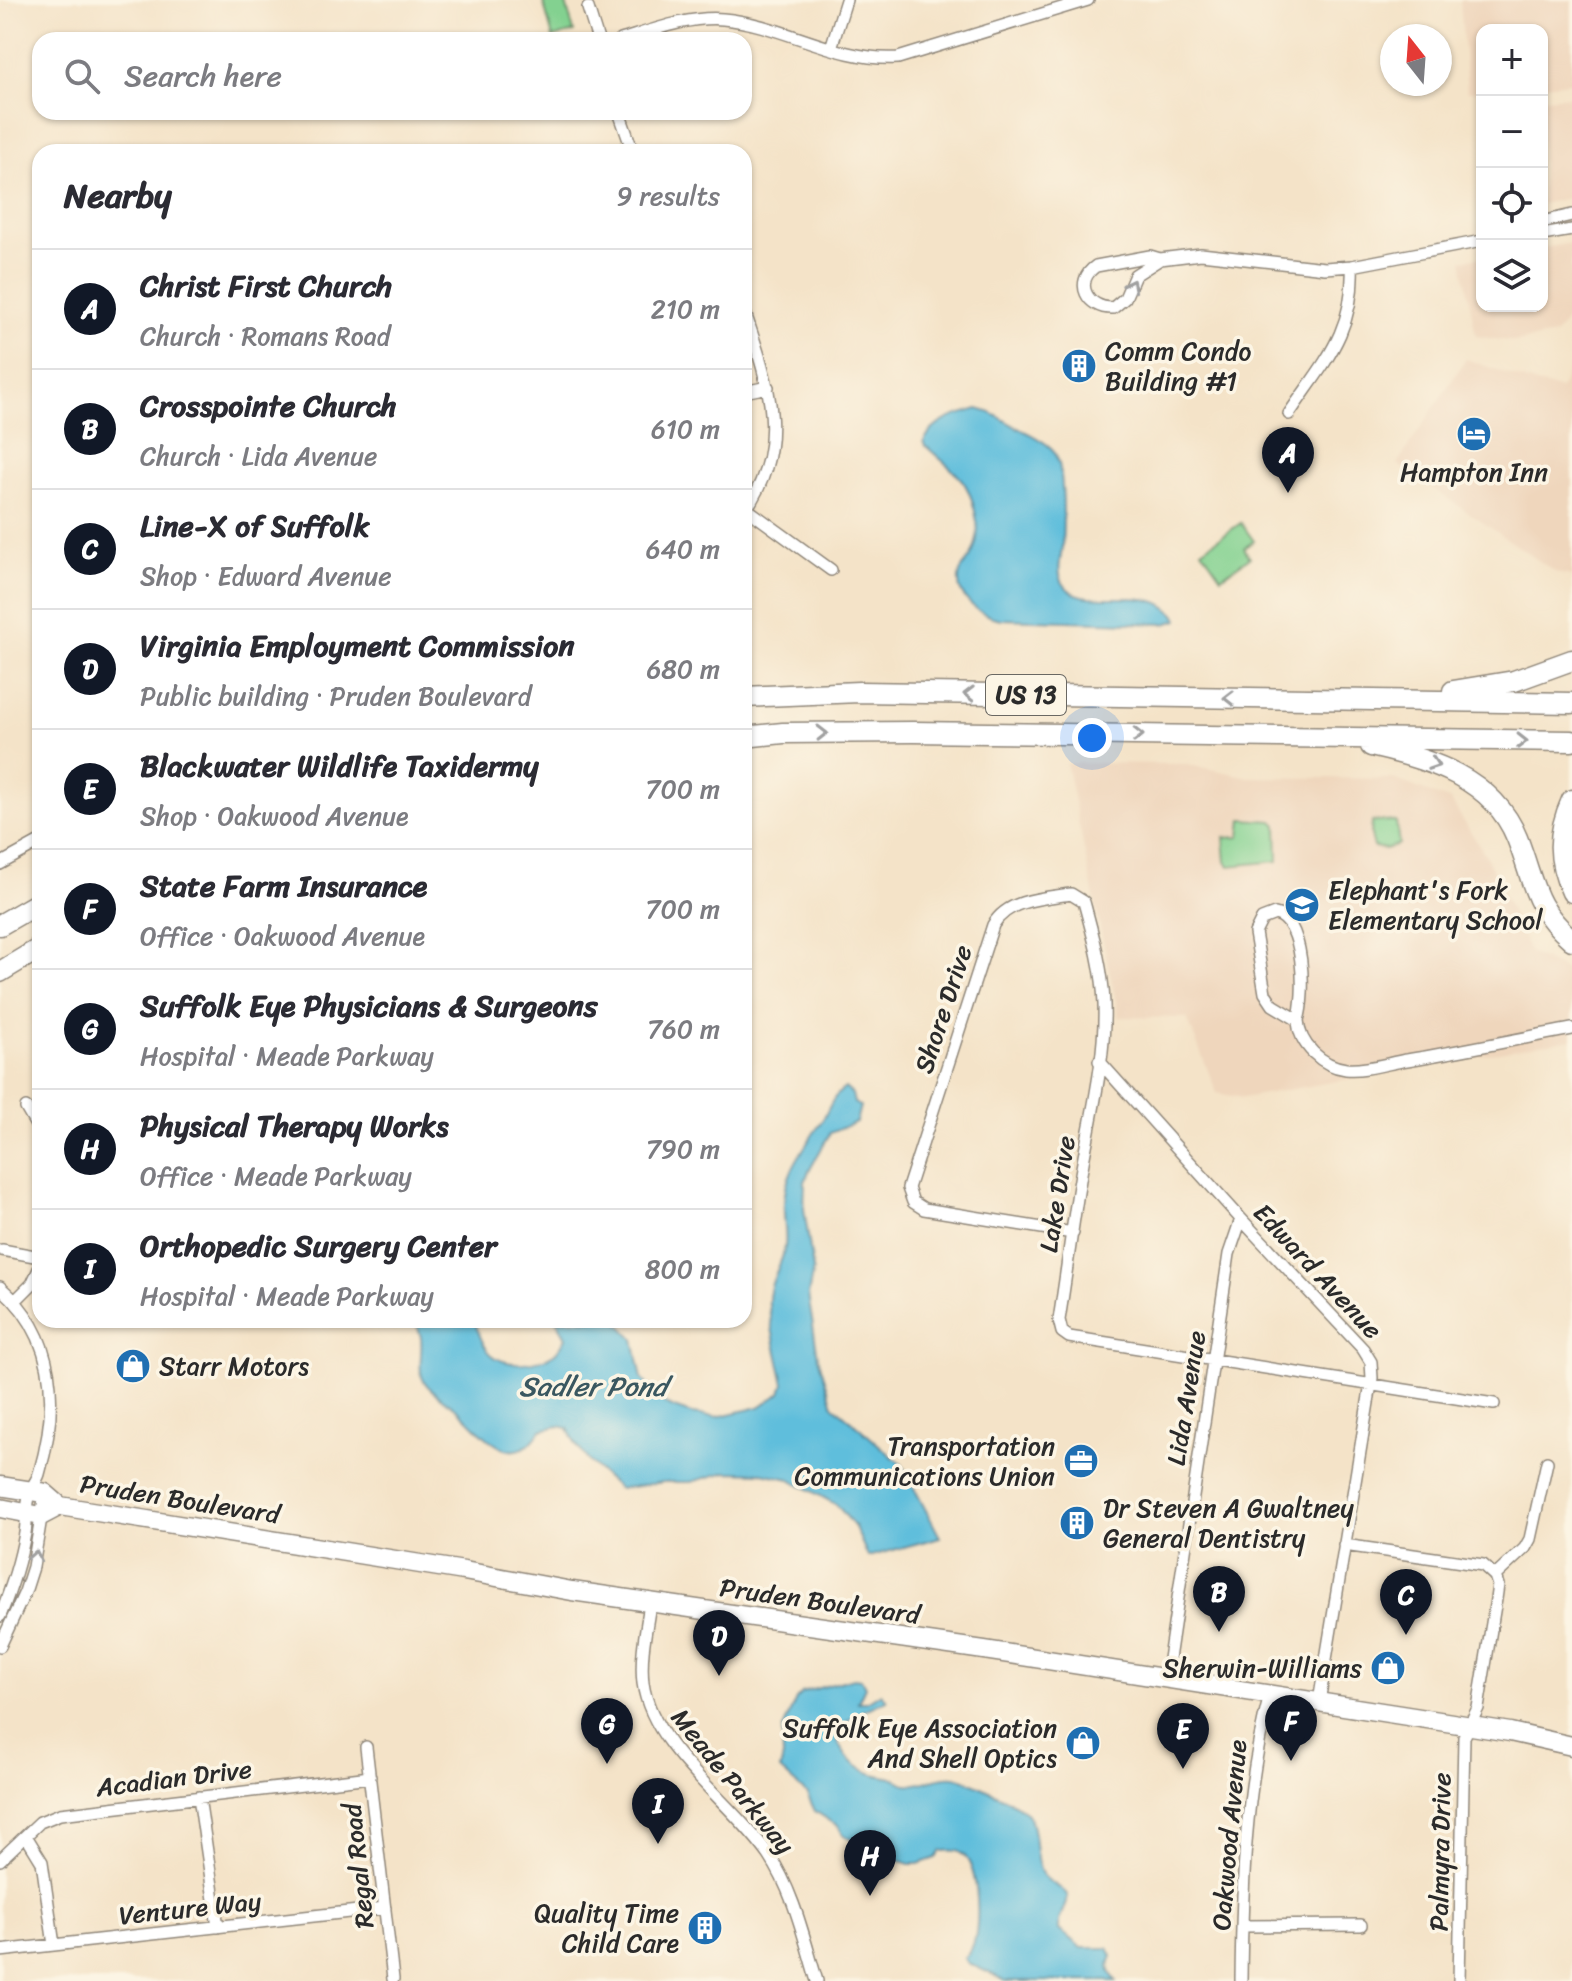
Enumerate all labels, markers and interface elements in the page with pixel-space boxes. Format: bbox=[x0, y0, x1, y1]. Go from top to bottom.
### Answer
north arrow bbox=[1380, 24, 1452, 96]
map controls bbox=[1476, 24, 1548, 312]
button: + bbox=[1476, 24, 1548, 96]
search box bbox=[32, 32, 752, 120]
text: Search here bbox=[124, 49, 282, 103]
icon: search bbox=[60, 54, 104, 98]
button: − bbox=[1476, 96, 1548, 168]
text: Nearby bbox=[64, 166, 172, 226]
button: locate bbox=[1476, 168, 1548, 240]
text: 9 results bbox=[617, 173, 720, 219]
button: layers bbox=[1476, 240, 1548, 312]
text: Christ First Church bbox=[140, 259, 392, 313]
one-way arrow bbox=[1122, 279, 1137, 293]
text: A bbox=[81, 286, 99, 332]
text: 210 m bbox=[651, 286, 720, 332]
text: Church · Romans Road bbox=[140, 313, 390, 359]
place label: Comm Condo Building #1 bbox=[1105, 328, 1251, 404]
building icon: Comm Condo Building #1 bbox=[1060, 347, 1098, 385]
text: Crosspointe Church bbox=[140, 379, 397, 433]
text: B bbox=[82, 406, 98, 452]
text: 610 m bbox=[651, 406, 720, 452]
hotel icon: Hampton Inn bbox=[1455, 415, 1493, 453]
pin: A bbox=[1262, 427, 1314, 493]
text: Church · Lida Avenue bbox=[140, 433, 377, 479]
place label: Hampton Inn bbox=[1400, 449, 1548, 495]
text: Line-X of Suffolk bbox=[140, 499, 369, 553]
text: C bbox=[82, 526, 98, 572]
text: 640 m bbox=[646, 526, 720, 572]
text: Shop · Edward Avenue bbox=[140, 553, 392, 599]
text: Virginia Employment Commission bbox=[140, 619, 575, 673]
text: D bbox=[82, 646, 98, 692]
text: 680 m bbox=[646, 646, 720, 692]
text: Public building · Pruden Boulevard bbox=[140, 673, 531, 719]
road number: US 13 bbox=[986, 675, 1066, 715]
one-way arrow bbox=[962, 685, 975, 703]
one-way arrow bbox=[1222, 689, 1235, 707]
your location bbox=[1072, 718, 1112, 758]
one-way arrow bbox=[816, 724, 829, 742]
one-way arrow bbox=[1132, 727, 1145, 744]
one-way arrow bbox=[1516, 732, 1529, 749]
text: Blackwater Wildlife Taxidermy bbox=[140, 739, 539, 793]
one-way arrow bbox=[1427, 754, 1441, 771]
text: E bbox=[83, 766, 97, 812]
text: 700 m bbox=[646, 766, 720, 812]
text: Shop · Oakwood Avenue bbox=[140, 793, 409, 839]
text: State Farm Insurance bbox=[140, 859, 427, 913]
place label: Elephant's Fork Elementary School bbox=[1328, 867, 1543, 943]
text: F bbox=[83, 886, 97, 932]
text: 700 m bbox=[646, 886, 720, 932]
school or university icon: Elephant's Fork Elementary School bbox=[1283, 886, 1321, 924]
text: Office · Oakwood Avenue bbox=[140, 913, 425, 959]
street label: Shore Drive bbox=[901, 939, 985, 1079]
text: Suffolk Eye Physicians & Surgeons bbox=[140, 979, 598, 1033]
text: G bbox=[82, 1006, 98, 1052]
text: 760 m bbox=[647, 1006, 720, 1052]
text: Hospital · Meade Parkway bbox=[140, 1033, 434, 1079]
text: Physical Therapy Works bbox=[140, 1099, 449, 1153]
text: H bbox=[81, 1126, 99, 1172]
text: 790 m bbox=[646, 1126, 720, 1172]
street label: Lake Drive bbox=[1025, 1132, 1089, 1256]
text: Office · Meade Parkway bbox=[140, 1153, 412, 1199]
street label: Edward Avenue bbox=[1242, 1192, 1394, 1350]
text: Orthopedic Surgery Center bbox=[140, 1219, 497, 1273]
text: I bbox=[85, 1246, 95, 1292]
text: 800 m bbox=[645, 1246, 720, 1292]
text: Hospital · Meade Parkway bbox=[140, 1273, 434, 1319]
street label: Lida Avenue bbox=[1153, 1327, 1219, 1469]
place label: Starr Motors bbox=[159, 1343, 309, 1389]
shop icon: Starr Motors bbox=[114, 1347, 152, 1385]
water label: Sadler Pond bbox=[519, 1362, 674, 1411]
place label: Transportation Communications Union bbox=[794, 1423, 1055, 1499]
office icon: Transportation Communications Union bbox=[1062, 1442, 1100, 1480]
street label: Pruden Boulevard bbox=[77, 1460, 286, 1538]
place label: Dr Steven A Gwaltney General Dentistry bbox=[1103, 1485, 1354, 1561]
building icon: Dr Steven A Gwaltney General Dentistry bbox=[1058, 1504, 1096, 1542]
one-way arrow bbox=[25, 1549, 42, 1563]
street label: Pruden Boulevard bbox=[717, 1564, 925, 1638]
pin: B bbox=[1193, 1566, 1245, 1632]
pin: C bbox=[1380, 1569, 1432, 1635]
pin: D bbox=[693, 1610, 745, 1676]
place label: Sherwin-Williams bbox=[1163, 1645, 1362, 1691]
shop icon: Sherwin-Williams bbox=[1369, 1649, 1407, 1687]
pin: F bbox=[1265, 1695, 1317, 1761]
street label: Meade Parkway bbox=[659, 1697, 807, 1865]
pin: G bbox=[581, 1698, 633, 1764]
pin: E bbox=[1157, 1703, 1209, 1769]
place label: Suffolk Eye Association And Shell Optics bbox=[782, 1705, 1057, 1781]
shop icon: Suffolk Eye Association And Shell Optics bbox=[1064, 1724, 1102, 1762]
street label: Oakwood Avenue bbox=[1198, 1737, 1260, 1932]
street label: Acadian Drive bbox=[92, 1746, 255, 1811]
street label: Palmyra Drive bbox=[1416, 1772, 1464, 1932]
pin: I bbox=[632, 1778, 684, 1844]
street label: Regal Road bbox=[328, 1799, 387, 1931]
pin: H bbox=[844, 1830, 896, 1896]
street label: Venture Way bbox=[117, 1878, 264, 1938]
place label: Quality Time Child Care bbox=[534, 1890, 679, 1966]
building icon: Quality Time Child Care bbox=[686, 1909, 724, 1947]

